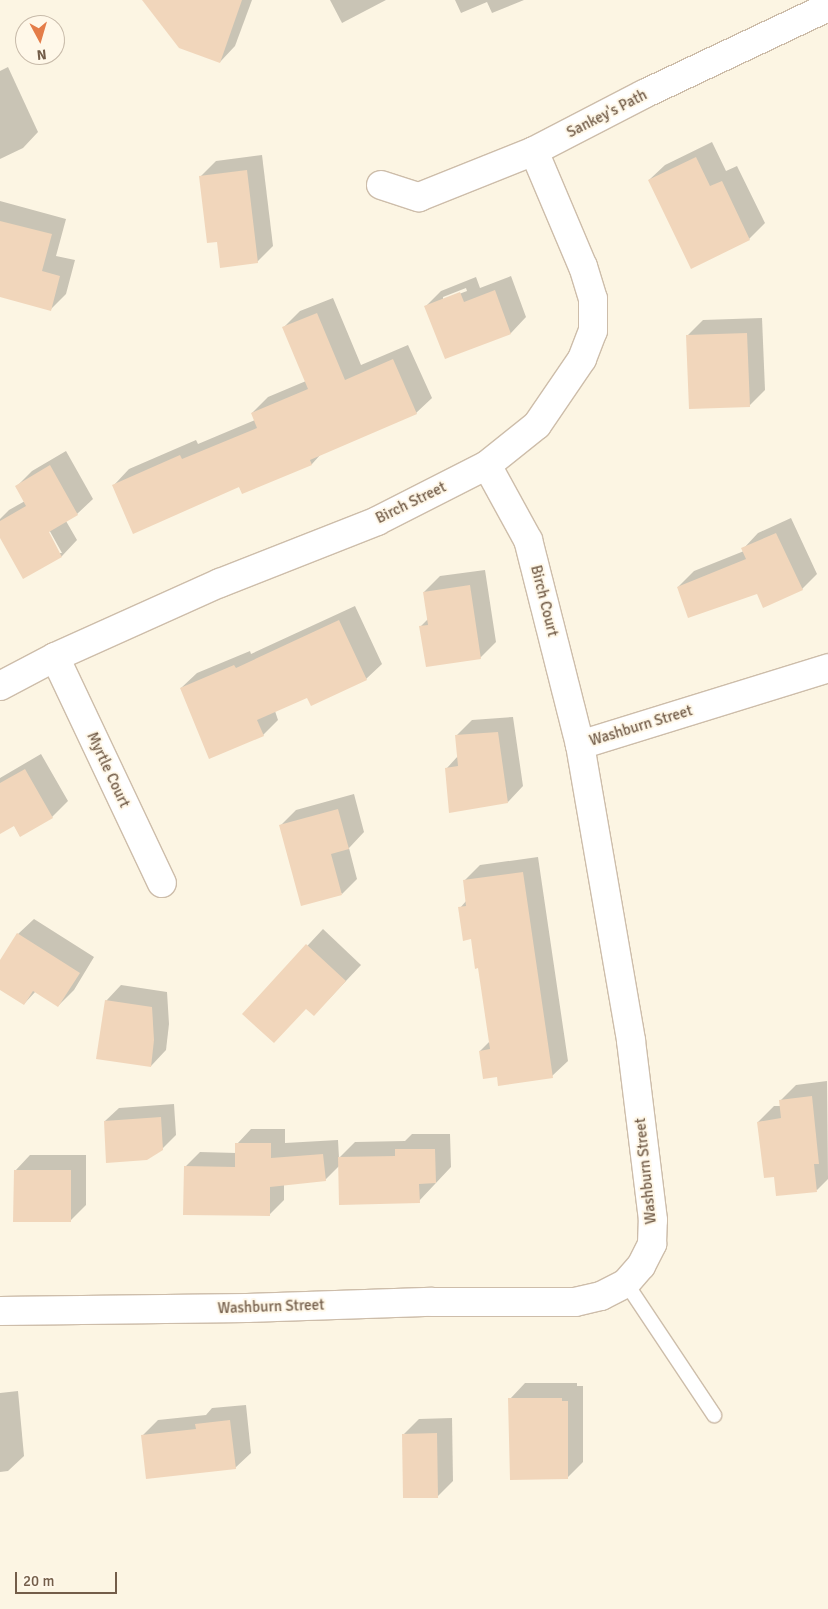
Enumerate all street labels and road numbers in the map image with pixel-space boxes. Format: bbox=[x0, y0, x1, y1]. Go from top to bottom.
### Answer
street label: Sankey's Path bbox=[564, 86, 650, 142]
street label: Birch Street bbox=[373, 478, 449, 528]
street label: Birch Court bbox=[526, 563, 562, 639]
street label: Washburn Street bbox=[587, 702, 695, 750]
street label: Myrtle Court bbox=[83, 729, 133, 811]
street label: Washburn Street bbox=[631, 1117, 661, 1225]
street label: Washburn Street bbox=[217, 1296, 325, 1318]

